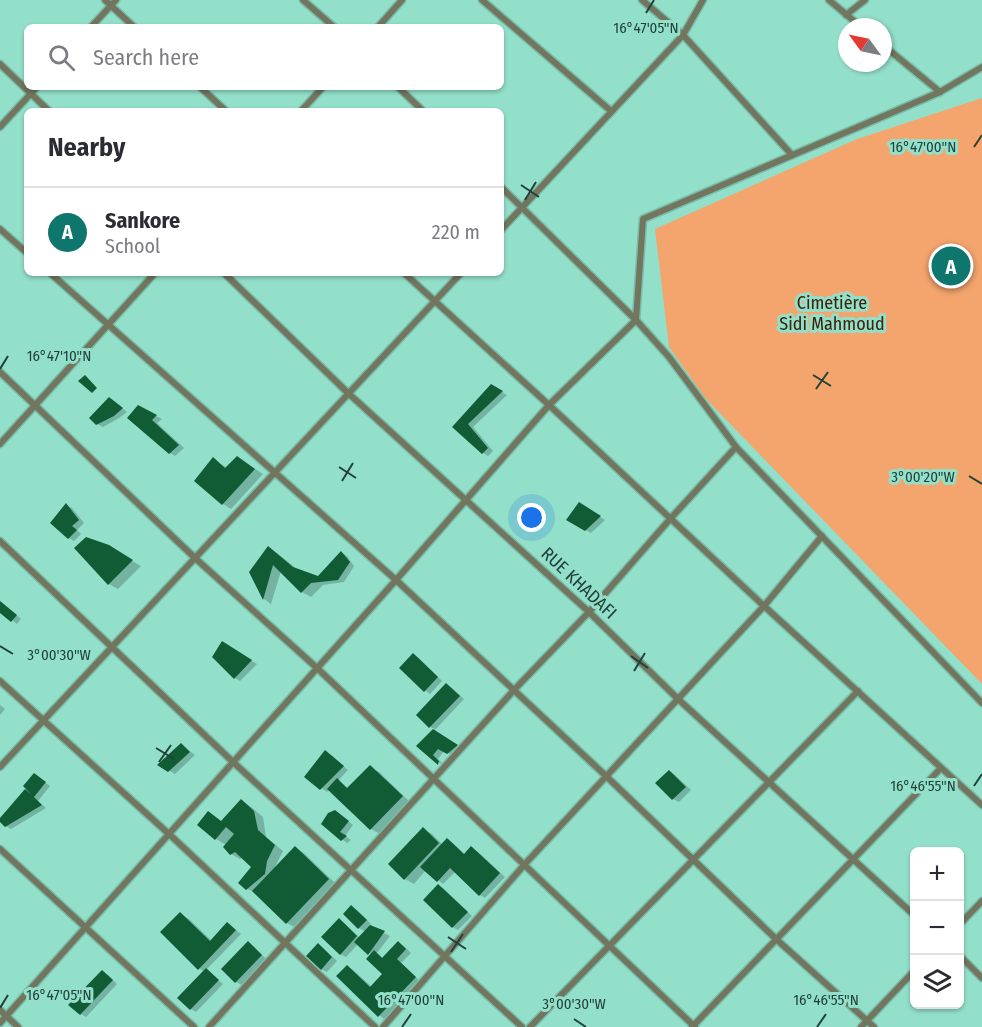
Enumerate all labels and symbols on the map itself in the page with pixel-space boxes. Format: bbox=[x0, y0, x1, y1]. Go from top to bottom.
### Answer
north arrow bbox=[838, 18, 892, 72]
text: 16°47'05"N bbox=[613, 19, 679, 37]
text: 16°47'00"N bbox=[890, 138, 956, 156]
pin: A bbox=[932, 244, 970, 288]
park label: Cimetière Sidi Mahmoud bbox=[779, 292, 885, 335]
text: 16°47'10"N bbox=[27, 347, 91, 365]
text: 3°00'20"W bbox=[891, 468, 955, 486]
your location bbox=[517, 503, 546, 532]
street label: RUE KHADAFI bbox=[537, 542, 621, 624]
text: 3°00'30"W bbox=[27, 646, 91, 664]
text: 16°46'55"N bbox=[890, 777, 956, 795]
text: 16°47'05"N bbox=[26, 986, 92, 1004]
text: 16°47'00"N bbox=[378, 991, 444, 1009]
text: 16°46'55"N bbox=[793, 991, 859, 1009]
text: 3°00'30"W bbox=[542, 995, 606, 1013]

